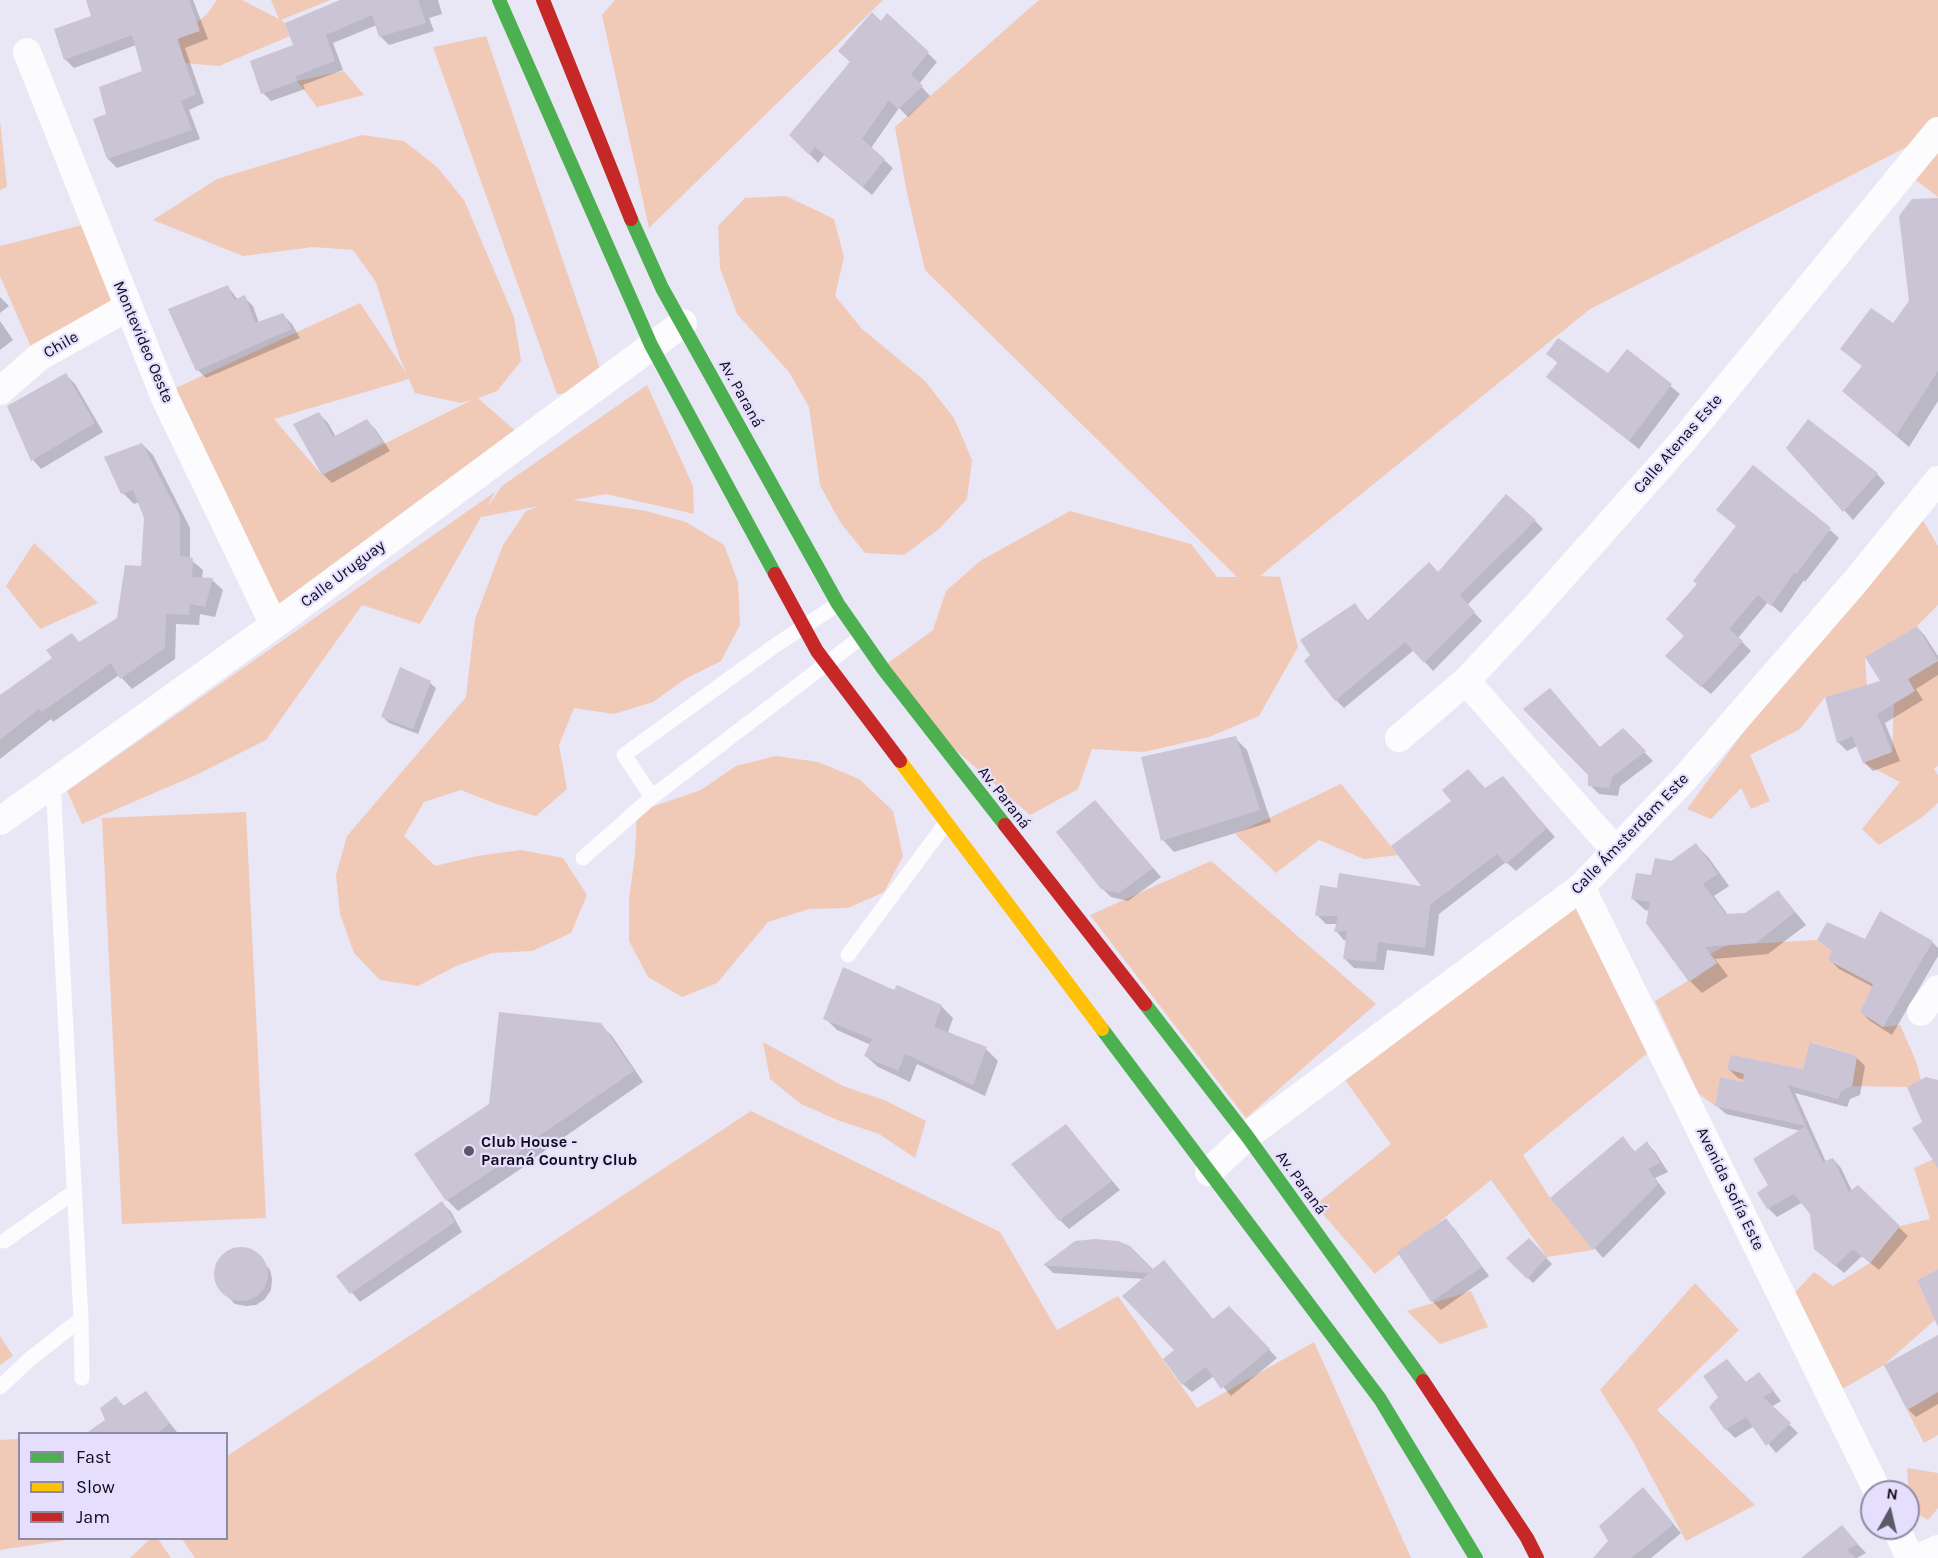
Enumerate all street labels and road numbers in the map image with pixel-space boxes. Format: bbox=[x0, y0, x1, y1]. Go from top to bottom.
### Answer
street label: Montevideo Oeste bbox=[109, 278, 177, 406]
street label: Chile bbox=[40, 327, 82, 363]
street label: Av. Paraná bbox=[715, 357, 767, 431]
street label: Calle Atenas Este bbox=[1630, 390, 1726, 498]
street label: Calle Uruguay bbox=[297, 536, 389, 612]
street label: Av. Paraná bbox=[974, 763, 1034, 833]
street label: Calle Ámsterdam Este bbox=[1567, 769, 1693, 899]
street label: Avenida Sofía Este bbox=[1692, 1124, 1768, 1254]
street label: Av. Paraná bbox=[1271, 1147, 1331, 1219]

